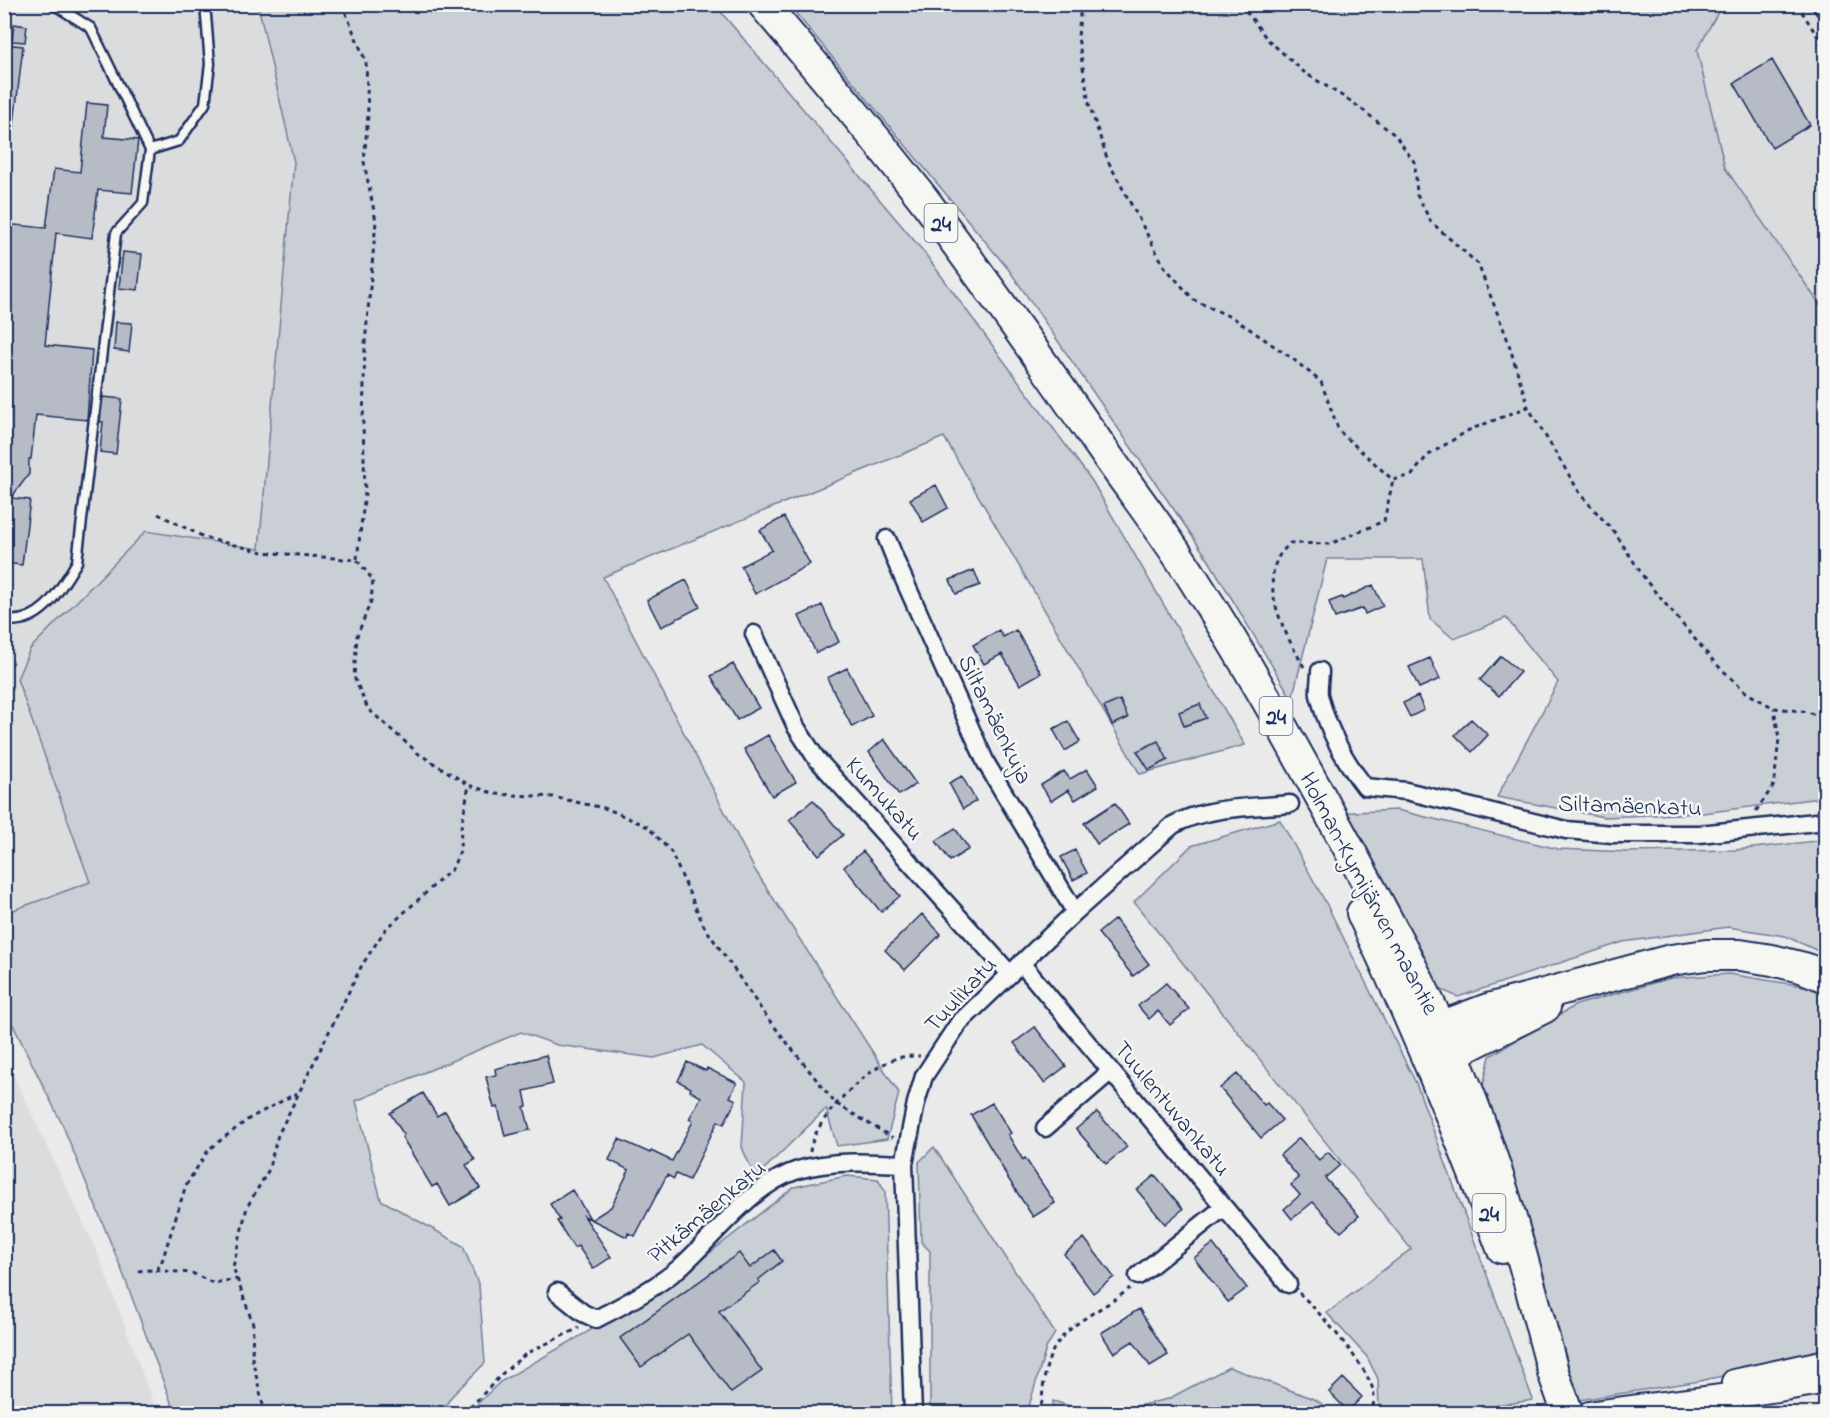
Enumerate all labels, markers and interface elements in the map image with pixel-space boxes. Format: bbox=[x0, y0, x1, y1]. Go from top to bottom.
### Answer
road number: 24 bbox=[924, 204, 958, 242]
street label: Siltamäenkuja bbox=[947, 649, 1040, 791]
road number: 24 bbox=[1260, 697, 1292, 735]
street label: Kumukatu bbox=[836, 750, 931, 850]
street label: Holman–Kymijärven maantie bbox=[1288, 767, 1447, 1022]
street label: Siltamäenkatu bbox=[1558, 788, 1702, 827]
street label: Tuulikatu bbox=[917, 950, 1006, 1042]
street label: Tuulentuvankatu bbox=[1104, 1034, 1238, 1185]
street label: Pitkämäenkatu bbox=[640, 1153, 775, 1273]
road number: 24 bbox=[1472, 1194, 1506, 1232]

